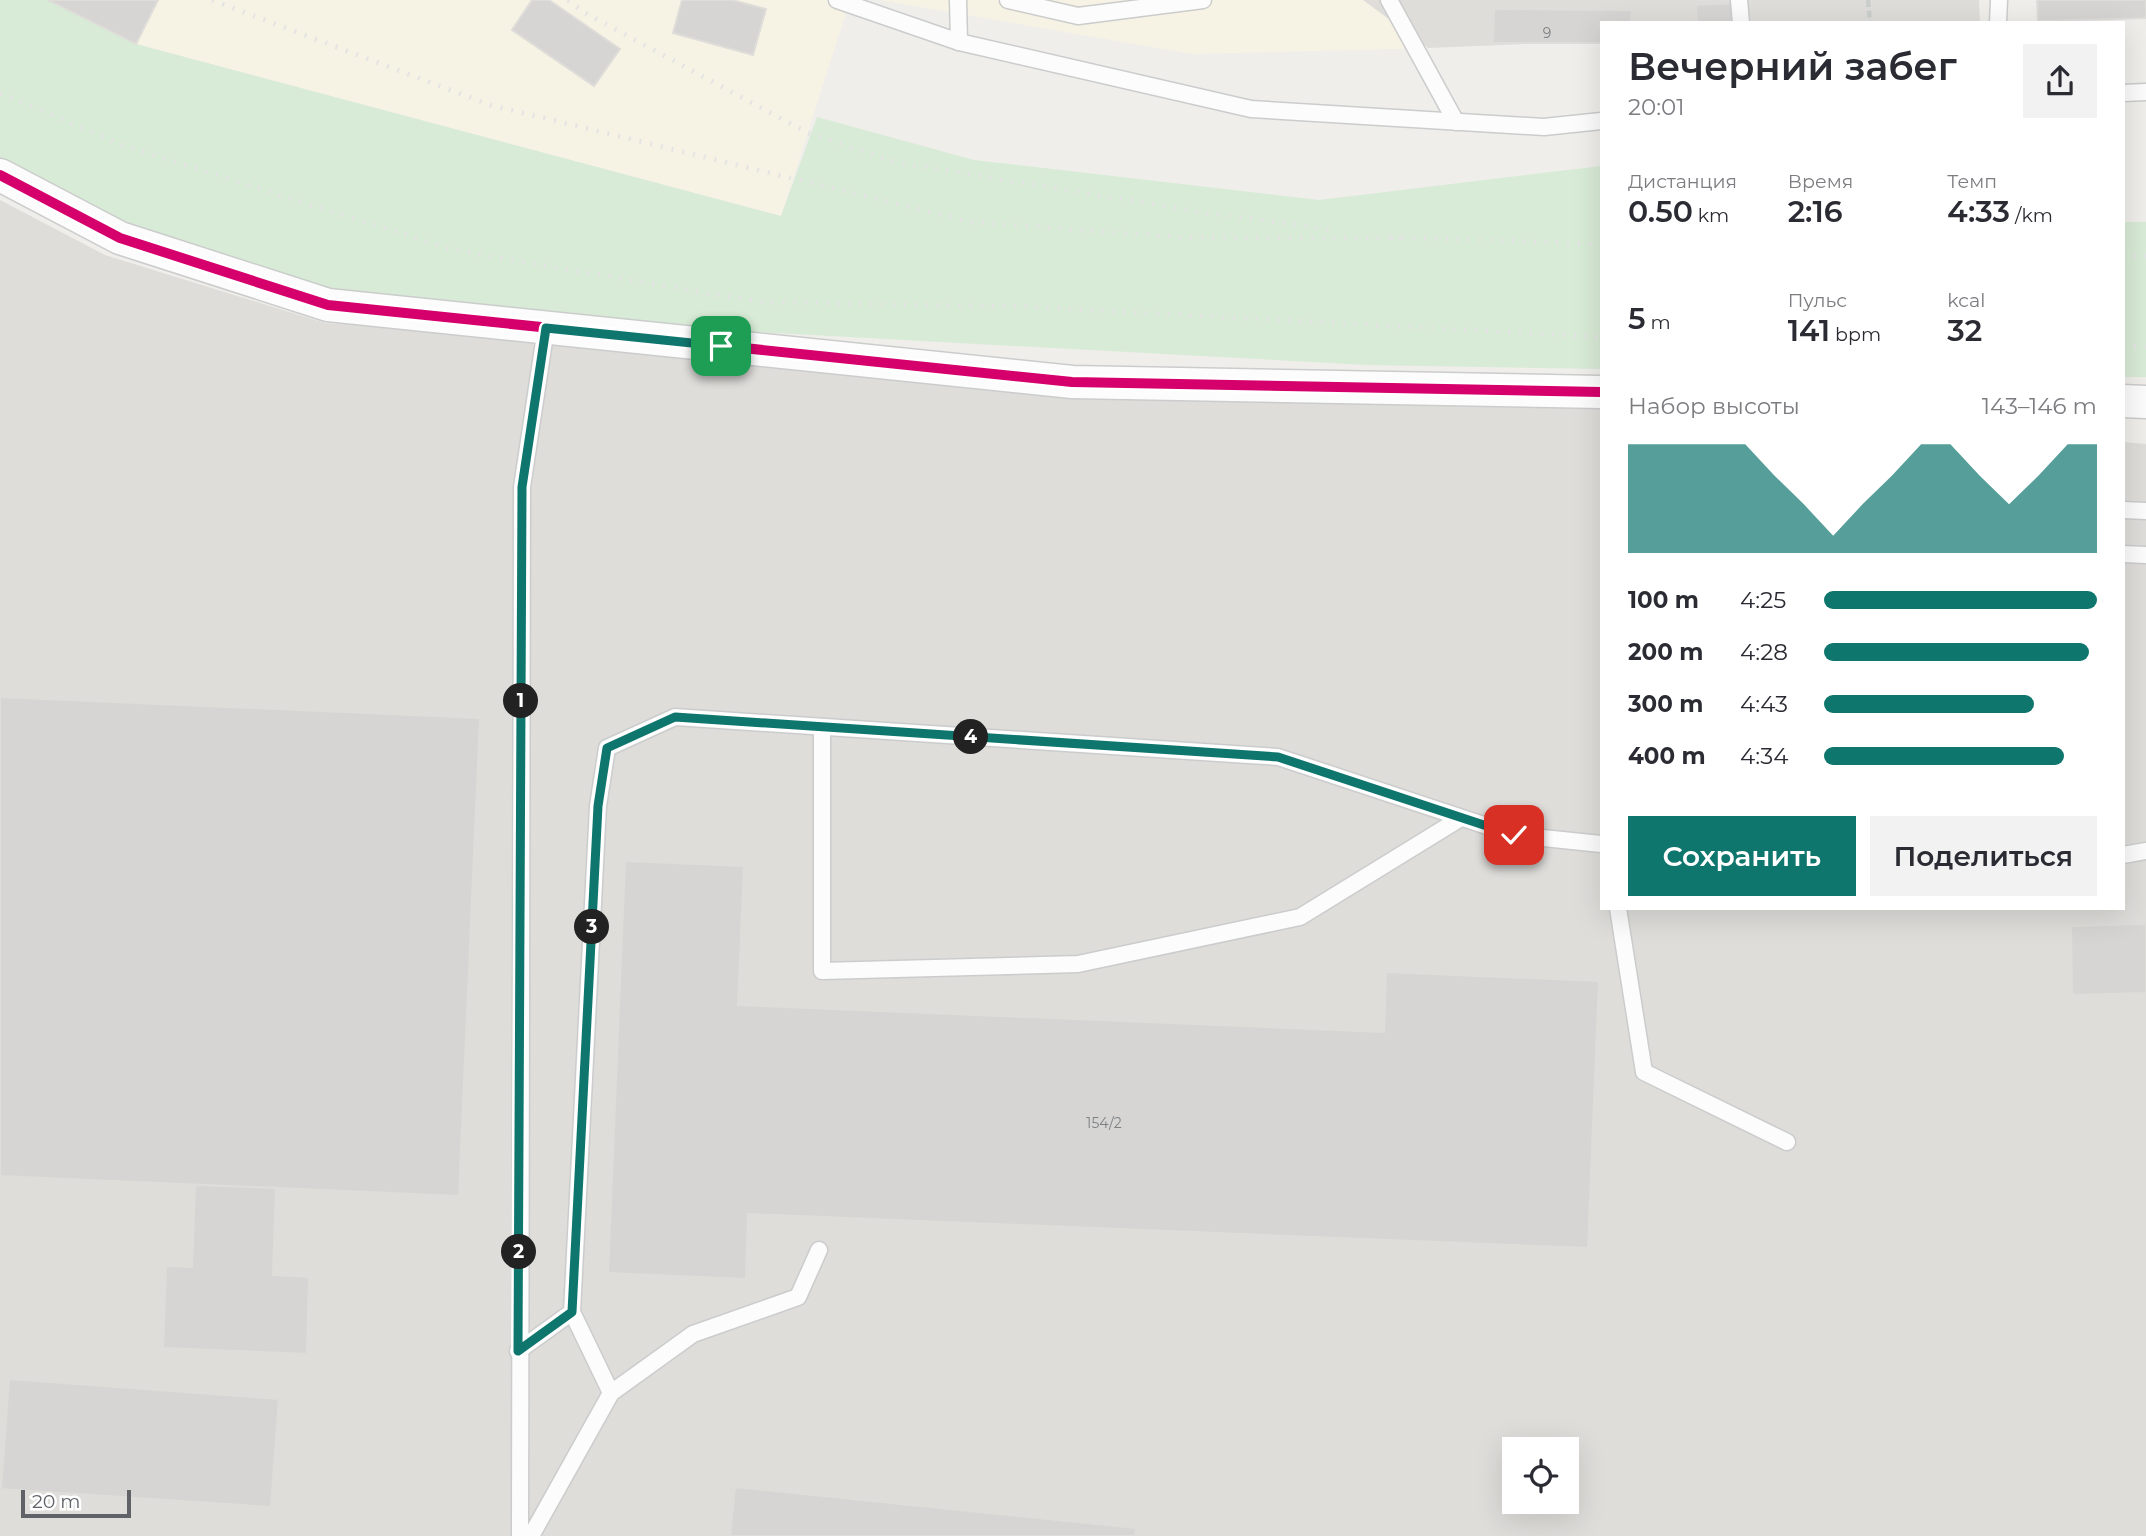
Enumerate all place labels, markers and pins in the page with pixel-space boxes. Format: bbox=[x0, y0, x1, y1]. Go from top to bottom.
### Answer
pin bbox=[691, 316, 751, 376]
pin: 1 bbox=[504, 684, 538, 718]
pin: 4 bbox=[954, 720, 988, 754]
pin bbox=[1484, 805, 1544, 865]
pin: 3 bbox=[574, 909, 610, 944]
pin: 2 bbox=[502, 1234, 536, 1270]

